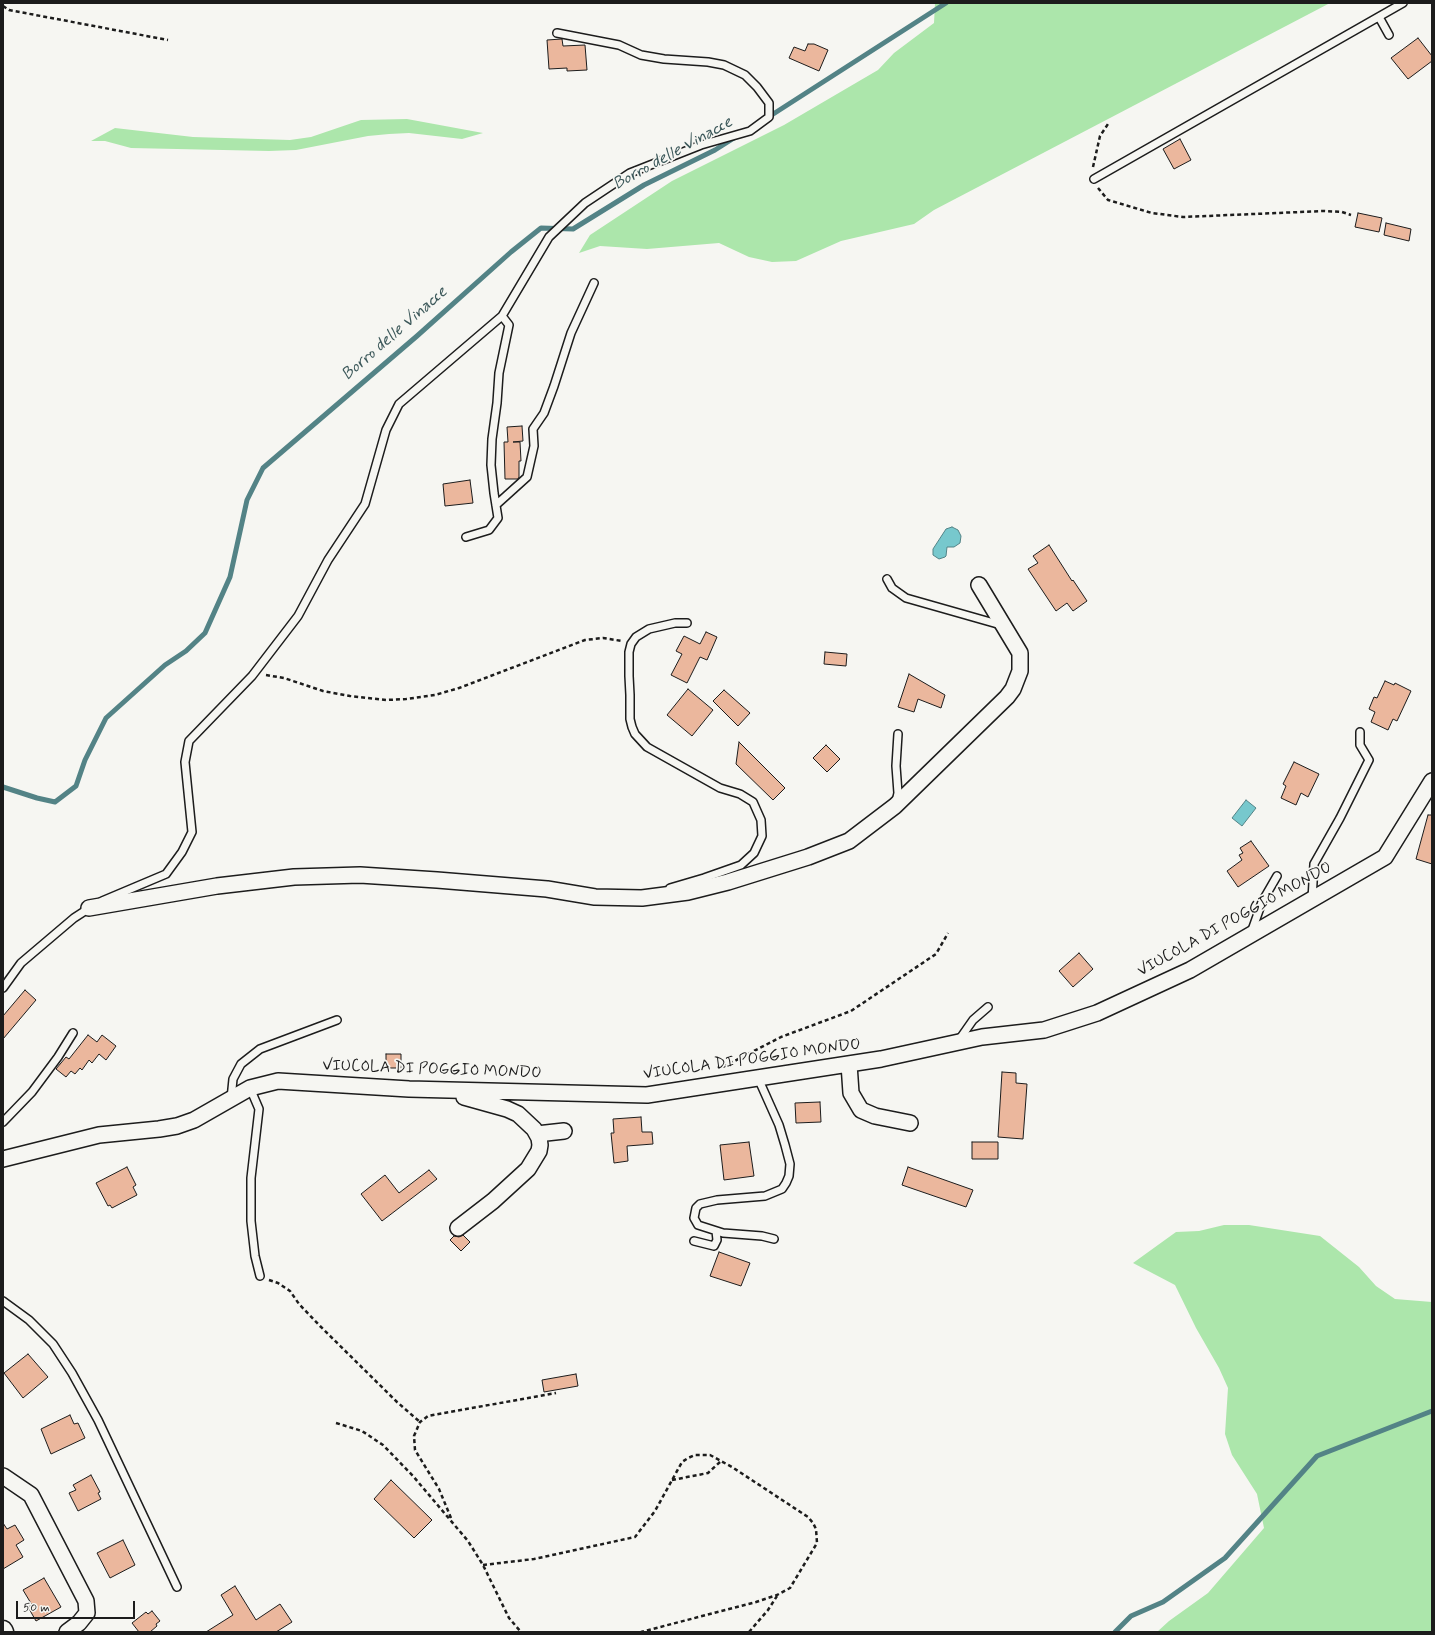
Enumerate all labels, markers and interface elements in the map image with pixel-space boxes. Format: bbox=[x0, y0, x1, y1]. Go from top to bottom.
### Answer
water label: Borro delle Vinacce bbox=[610, 113, 736, 195]
water label: Borro delle Vinacce bbox=[338, 283, 452, 385]
street label: VIUCOLA DI POGGIO MONDO bbox=[1134, 858, 1336, 982]
street label: VIUCOLA DI POGGIO MONDO bbox=[642, 1035, 862, 1085]
street label: VIUCOLA DI POGGIO MONDO bbox=[322, 1057, 542, 1083]
scale bar bbox=[18, 1593, 137, 1619]
text: 50 m bbox=[23, 1600, 50, 1616]

